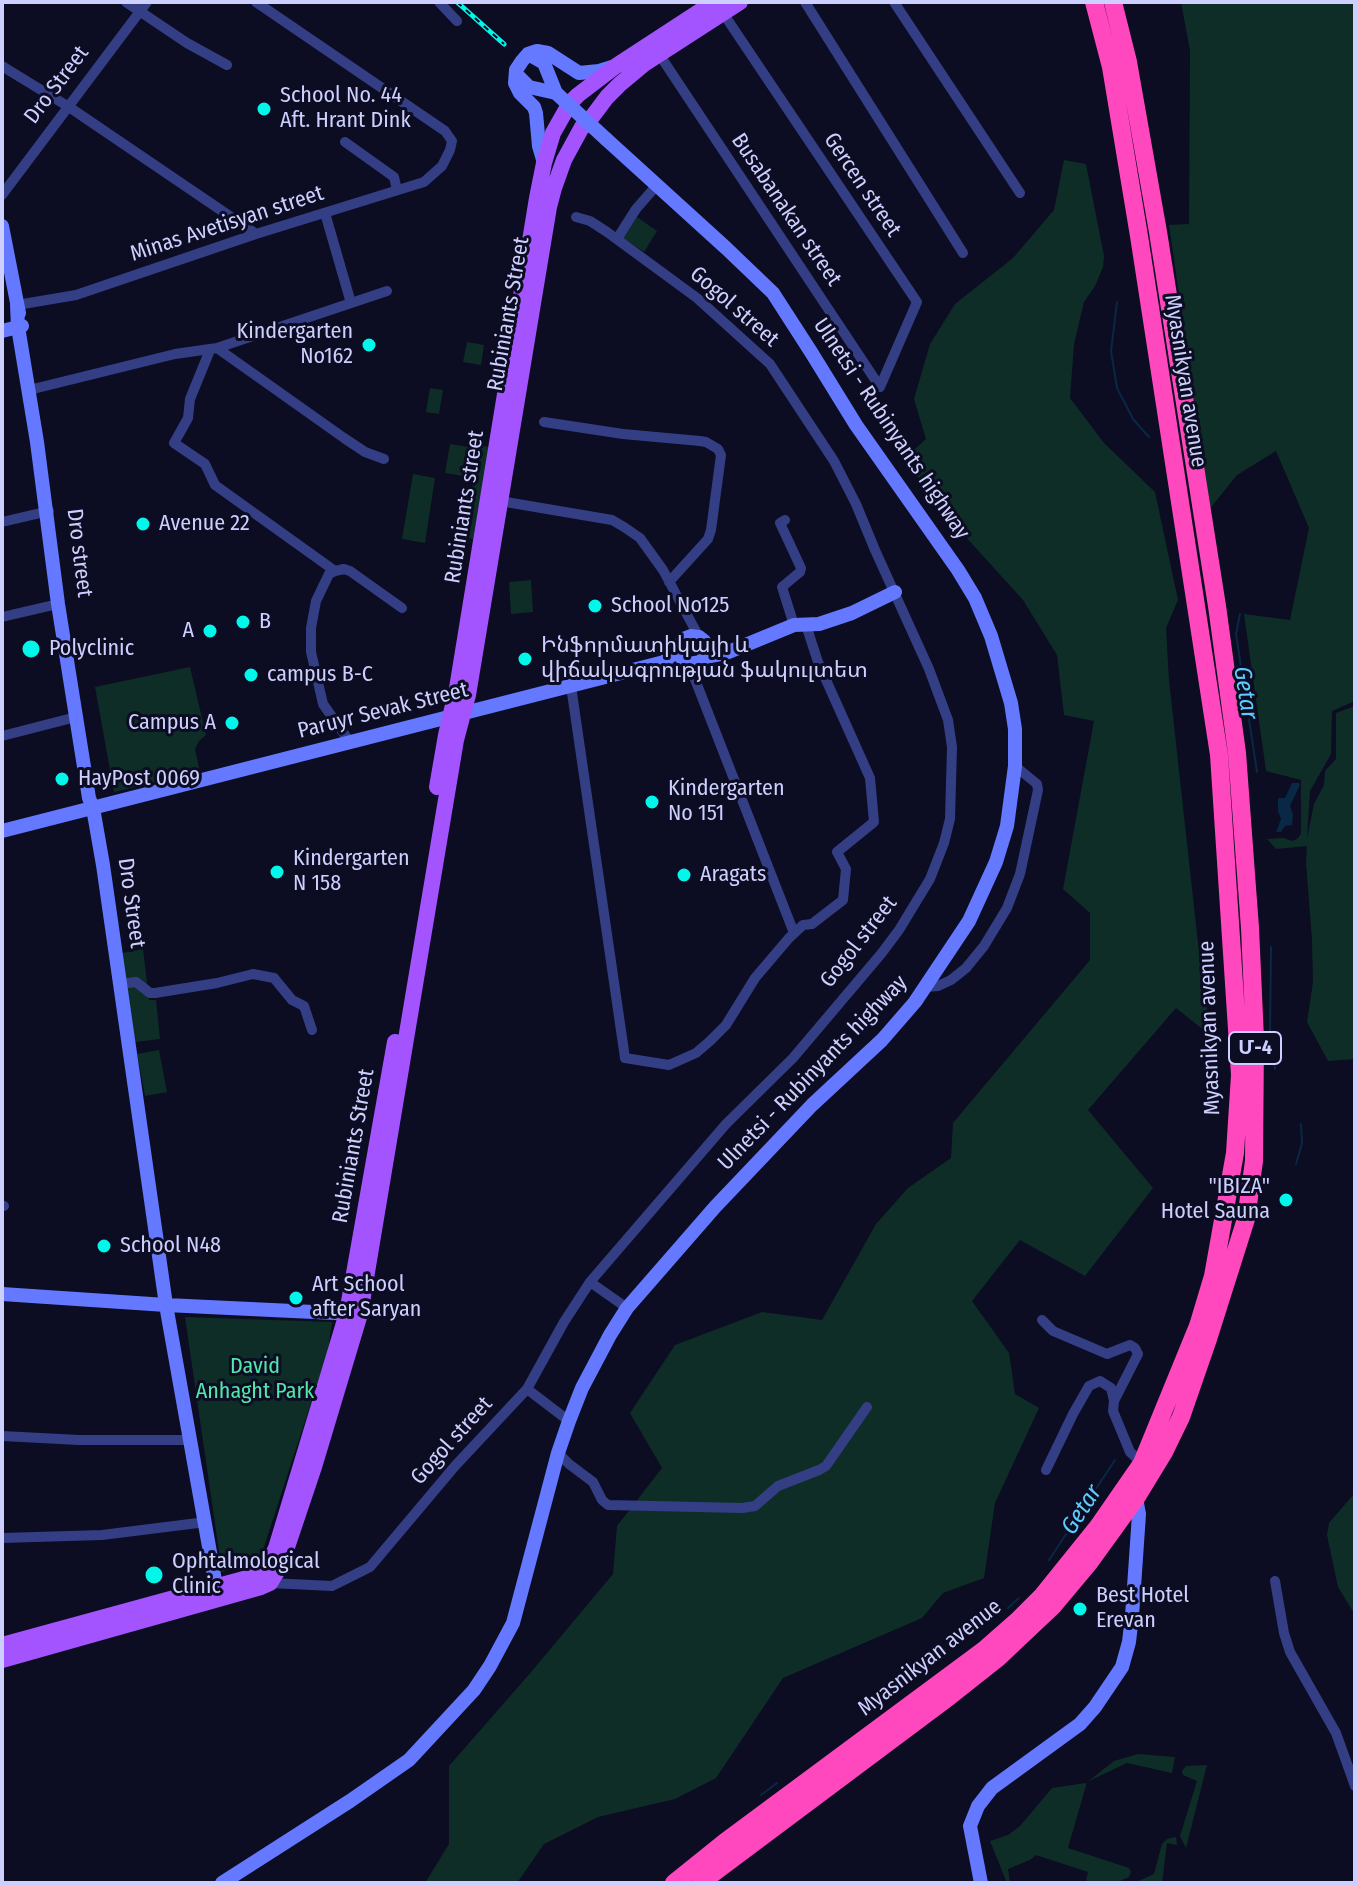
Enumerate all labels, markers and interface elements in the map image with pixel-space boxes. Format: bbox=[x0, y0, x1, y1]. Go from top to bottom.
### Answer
street label: Dro Street bbox=[19, 41, 95, 129]
place label: School No. 44 Aft. Hrant Dink bbox=[280, 83, 411, 134]
marker: School No. 44 Aft. Hrant Dink bbox=[255, 100, 273, 118]
street label: Gercen street bbox=[818, 128, 906, 242]
street label: Busabanakan street bbox=[725, 129, 847, 291]
street label: Minas Avetisyan street bbox=[127, 180, 327, 268]
street label: Rubiniants Street bbox=[482, 235, 536, 393]
street label: Gogol street bbox=[684, 261, 784, 353]
street label: Myasnikyan avenue bbox=[1158, 293, 1212, 469]
street label: Ulnetsi - Rubinyants highway bbox=[807, 313, 975, 545]
place label: Kindergarten No162 bbox=[236, 319, 353, 370]
marker: Kindergarten No162 bbox=[360, 336, 378, 354]
street label: Rubiniants street bbox=[440, 429, 490, 585]
street label: Dro street bbox=[60, 507, 98, 599]
place label: Avenue 22 bbox=[159, 511, 250, 537]
marker: Avenue 22 bbox=[134, 515, 152, 533]
place label: School No125 bbox=[611, 593, 729, 619]
marker: School No125 bbox=[586, 597, 604, 615]
place label: B bbox=[259, 609, 271, 635]
marker: B bbox=[234, 613, 252, 631]
place label: A bbox=[182, 618, 194, 644]
marker: A bbox=[201, 622, 219, 640]
place label: Ինֆորմատիկայի և վիճակագրության ֆակուլտետ bbox=[541, 633, 868, 684]
place label: Polyclinic bbox=[49, 636, 134, 662]
marker: Polyclinic bbox=[20, 638, 42, 660]
marker: Ինֆորմատիկայի և վիճակագրության ֆակուլտետ bbox=[516, 650, 534, 668]
place label: campus B-C bbox=[267, 662, 373, 688]
water label: Getar bbox=[1227, 664, 1263, 722]
marker: campus B-C bbox=[242, 666, 260, 684]
street label: Paruyr Sevak Street bbox=[295, 677, 471, 745]
place label: Campus A bbox=[128, 710, 216, 736]
marker: Campus A bbox=[223, 714, 241, 732]
place label: HayPost 0069 bbox=[78, 766, 200, 792]
marker: HayPost 0069 bbox=[53, 770, 71, 788]
place label: Kindergarten No 151 bbox=[668, 776, 785, 828]
marker: Kindergarten No 151 bbox=[643, 793, 661, 811]
place label: Kindergarten N 158 bbox=[293, 846, 410, 898]
street label: Dro Street bbox=[112, 856, 150, 950]
place label: Aragats bbox=[700, 862, 766, 888]
marker: Kindergarten N 158 bbox=[268, 863, 286, 881]
marker: Aragats bbox=[675, 866, 693, 884]
street label: Gogol street bbox=[815, 891, 903, 993]
street label: Myasnikyan avenue bbox=[1194, 940, 1226, 1116]
street label: Ulnetsi - Rubinyants highway bbox=[713, 970, 913, 1176]
road number: Մ-4 bbox=[1229, 1032, 1281, 1064]
street label: Rubiniants Street bbox=[327, 1067, 381, 1225]
place label: "IBIZA" Hotel Sauna bbox=[1161, 1174, 1270, 1226]
marker: "IBIZA" Hotel Sauna bbox=[1277, 1191, 1295, 1209]
place label: School N48 bbox=[120, 1233, 221, 1259]
marker: School N48 bbox=[95, 1237, 113, 1255]
place label: Art School after Saryan bbox=[312, 1272, 421, 1324]
marker: Art School after Saryan bbox=[287, 1289, 305, 1307]
park label: David Anhaght Park bbox=[196, 1354, 314, 1406]
street label: Gogol street bbox=[406, 1392, 498, 1490]
water label: Getar bbox=[1055, 1480, 1109, 1540]
place label: Ophtalmological Clinic bbox=[172, 1549, 320, 1600]
marker: Ophtalmological Clinic bbox=[143, 1564, 165, 1586]
place label: Best Hotel Erevan bbox=[1096, 1583, 1189, 1634]
street label: Myasnikyan avenue bbox=[853, 1594, 1007, 1722]
marker: Best Hotel Erevan bbox=[1071, 1600, 1089, 1618]

